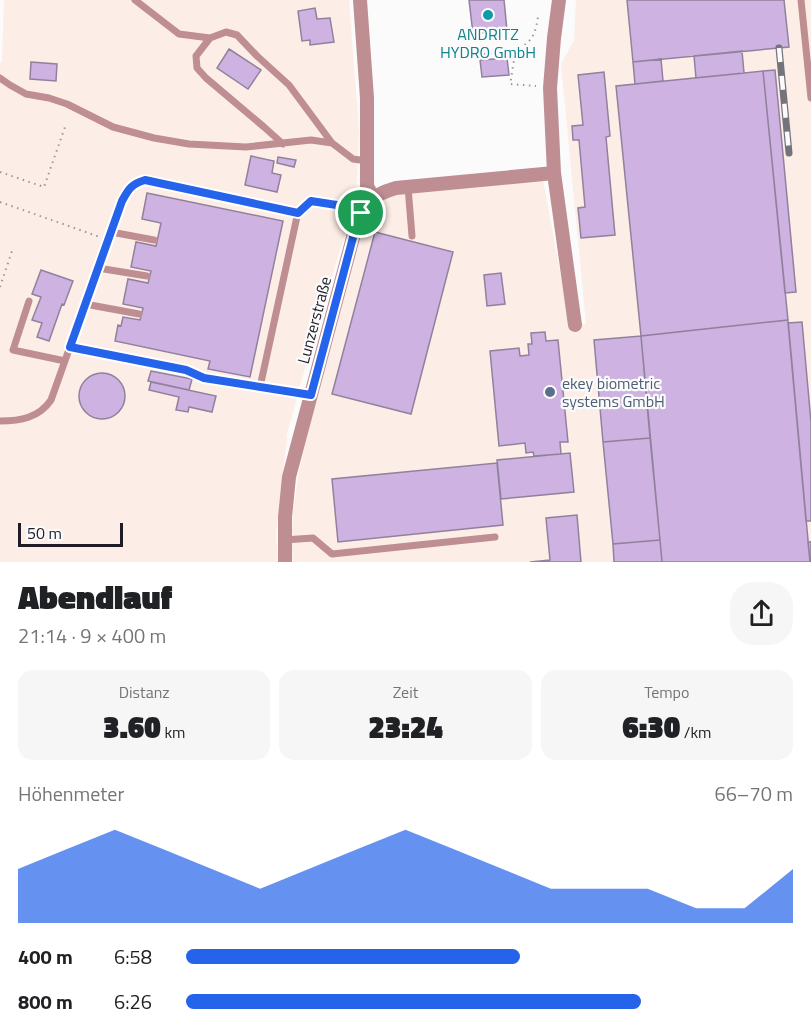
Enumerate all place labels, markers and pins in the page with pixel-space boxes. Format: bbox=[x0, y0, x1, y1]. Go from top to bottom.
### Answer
marker: ANDRITZ HYDRO GmbH bbox=[481, 8, 495, 22]
place label: ANDRITZ HYDRO GmbH bbox=[440, 22, 536, 64]
pin bbox=[335, 187, 386, 238]
place label: ekey biometric systems GmbH bbox=[562, 371, 665, 413]
marker: ekey biometric systems GmbH bbox=[543, 385, 557, 399]

